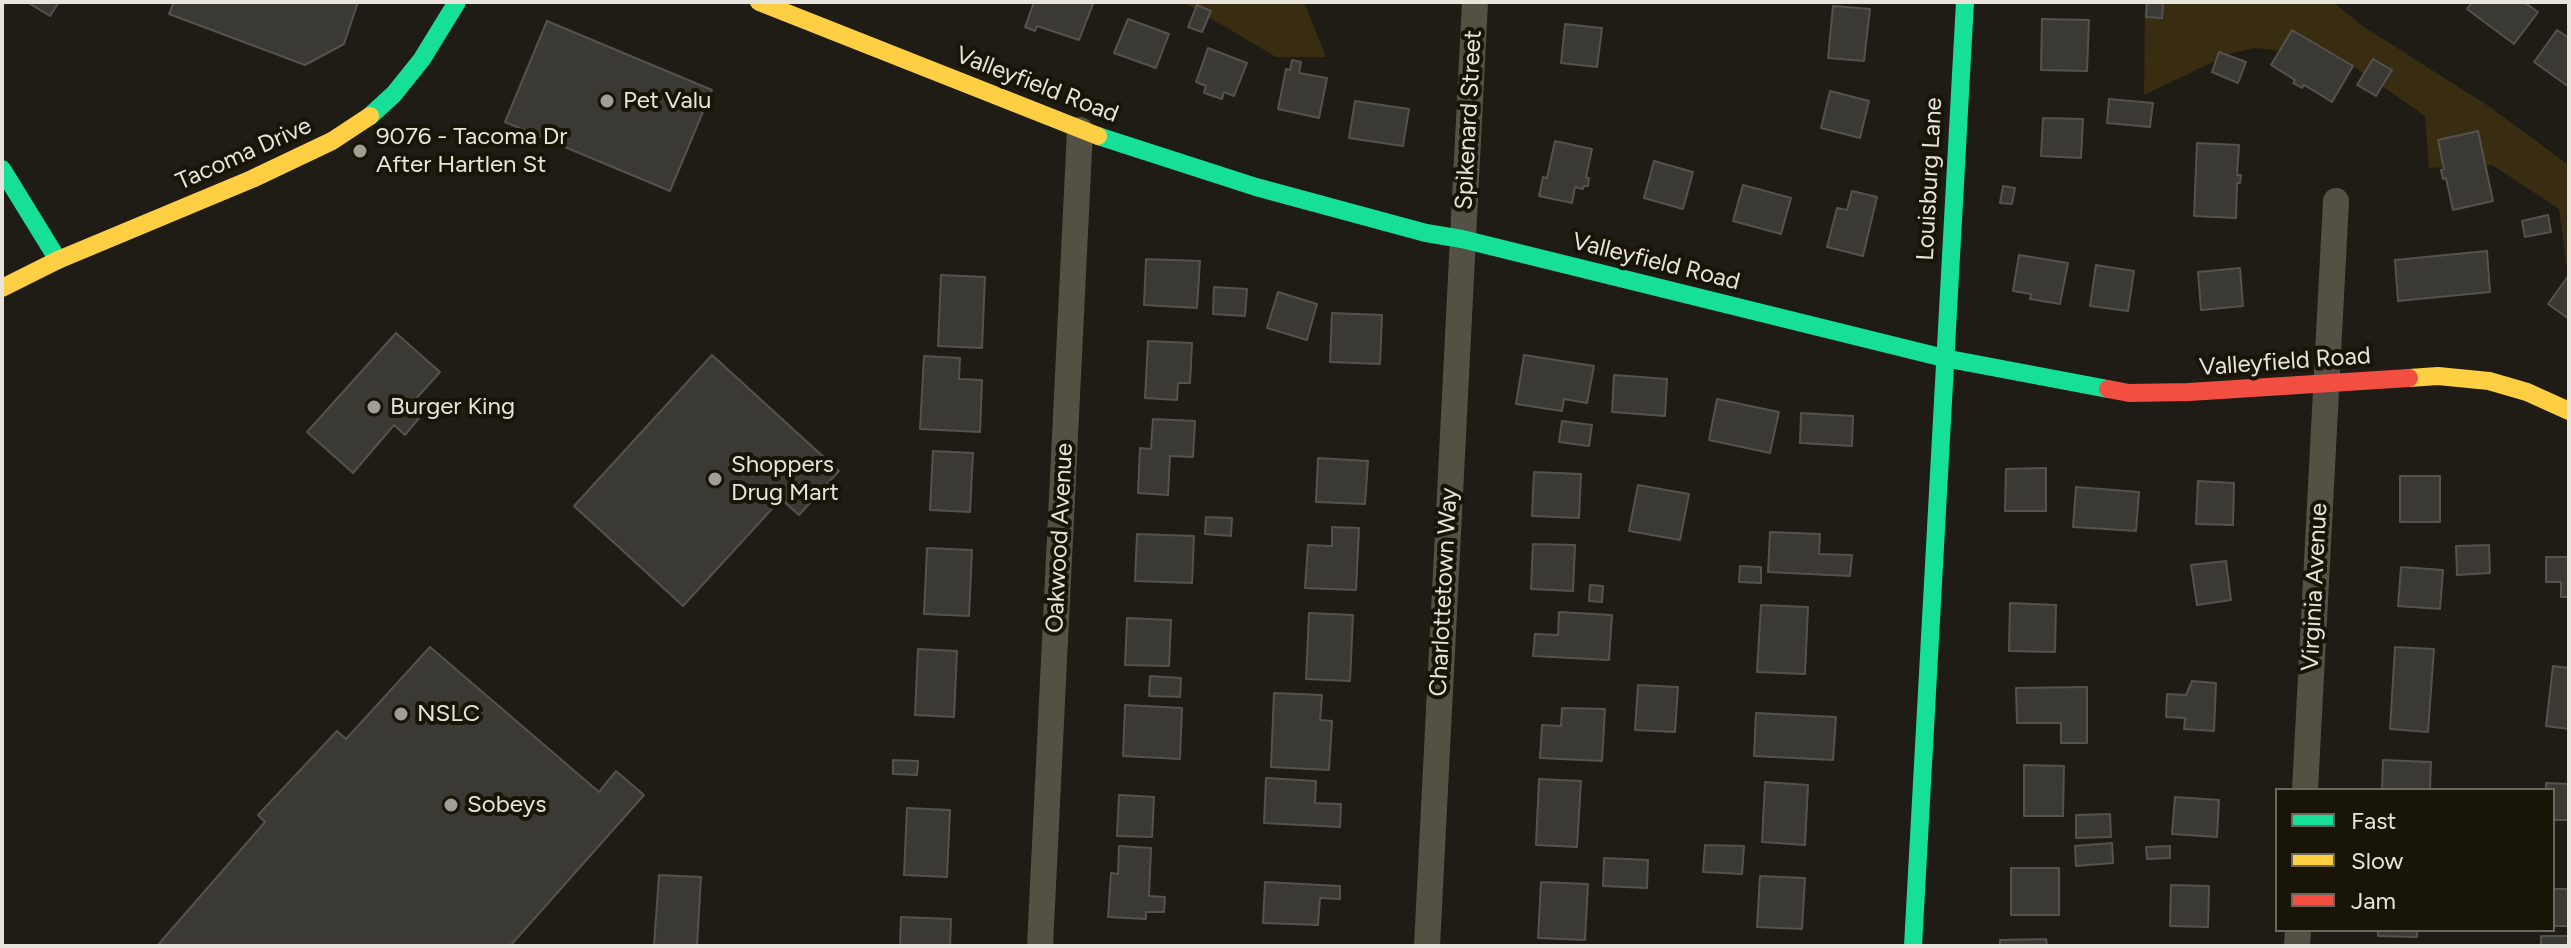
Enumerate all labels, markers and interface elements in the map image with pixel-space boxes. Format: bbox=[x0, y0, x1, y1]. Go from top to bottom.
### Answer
street label: Spikenard Street bbox=[1450, 29, 1488, 211]
street label: Valleyfield Road bbox=[952, 41, 1122, 129]
place label: Pet Valu bbox=[623, 87, 711, 115]
marker: Pet Valu bbox=[598, 92, 616, 110]
street label: Louisburg Lane bbox=[1911, 97, 1949, 261]
street label: Tacoma Drive bbox=[172, 111, 316, 197]
place label: 9076 - Tacoma Dr After Hartlen St bbox=[376, 123, 567, 179]
marker: 9076 - Tacoma Dr After Hartlen St bbox=[351, 142, 369, 160]
street label: Valleyfield Road bbox=[1569, 227, 1743, 297]
street label: Valleyfield Road bbox=[2198, 342, 2372, 382]
place label: Burger King bbox=[390, 393, 515, 421]
marker: Burger King bbox=[365, 398, 383, 416]
street label: Oakwood Avenue bbox=[1041, 442, 1079, 634]
place label: Shoppers Drug Mart bbox=[731, 451, 839, 507]
marker: Shoppers Drug Mart bbox=[706, 470, 724, 488]
street label: Charlottetown Way bbox=[1424, 487, 1464, 697]
street label: Virginia Avenue bbox=[2296, 502, 2334, 672]
place label: NSLC bbox=[417, 700, 480, 728]
marker: NSLC bbox=[392, 705, 410, 723]
legend bbox=[2275, 788, 2555, 932]
place label: Sobeys bbox=[467, 791, 546, 819]
marker: Sobeys bbox=[442, 796, 460, 814]
text: Fast bbox=[2351, 806, 2396, 835]
text: Slow bbox=[2351, 846, 2403, 875]
text: Jam bbox=[2351, 886, 2396, 915]

